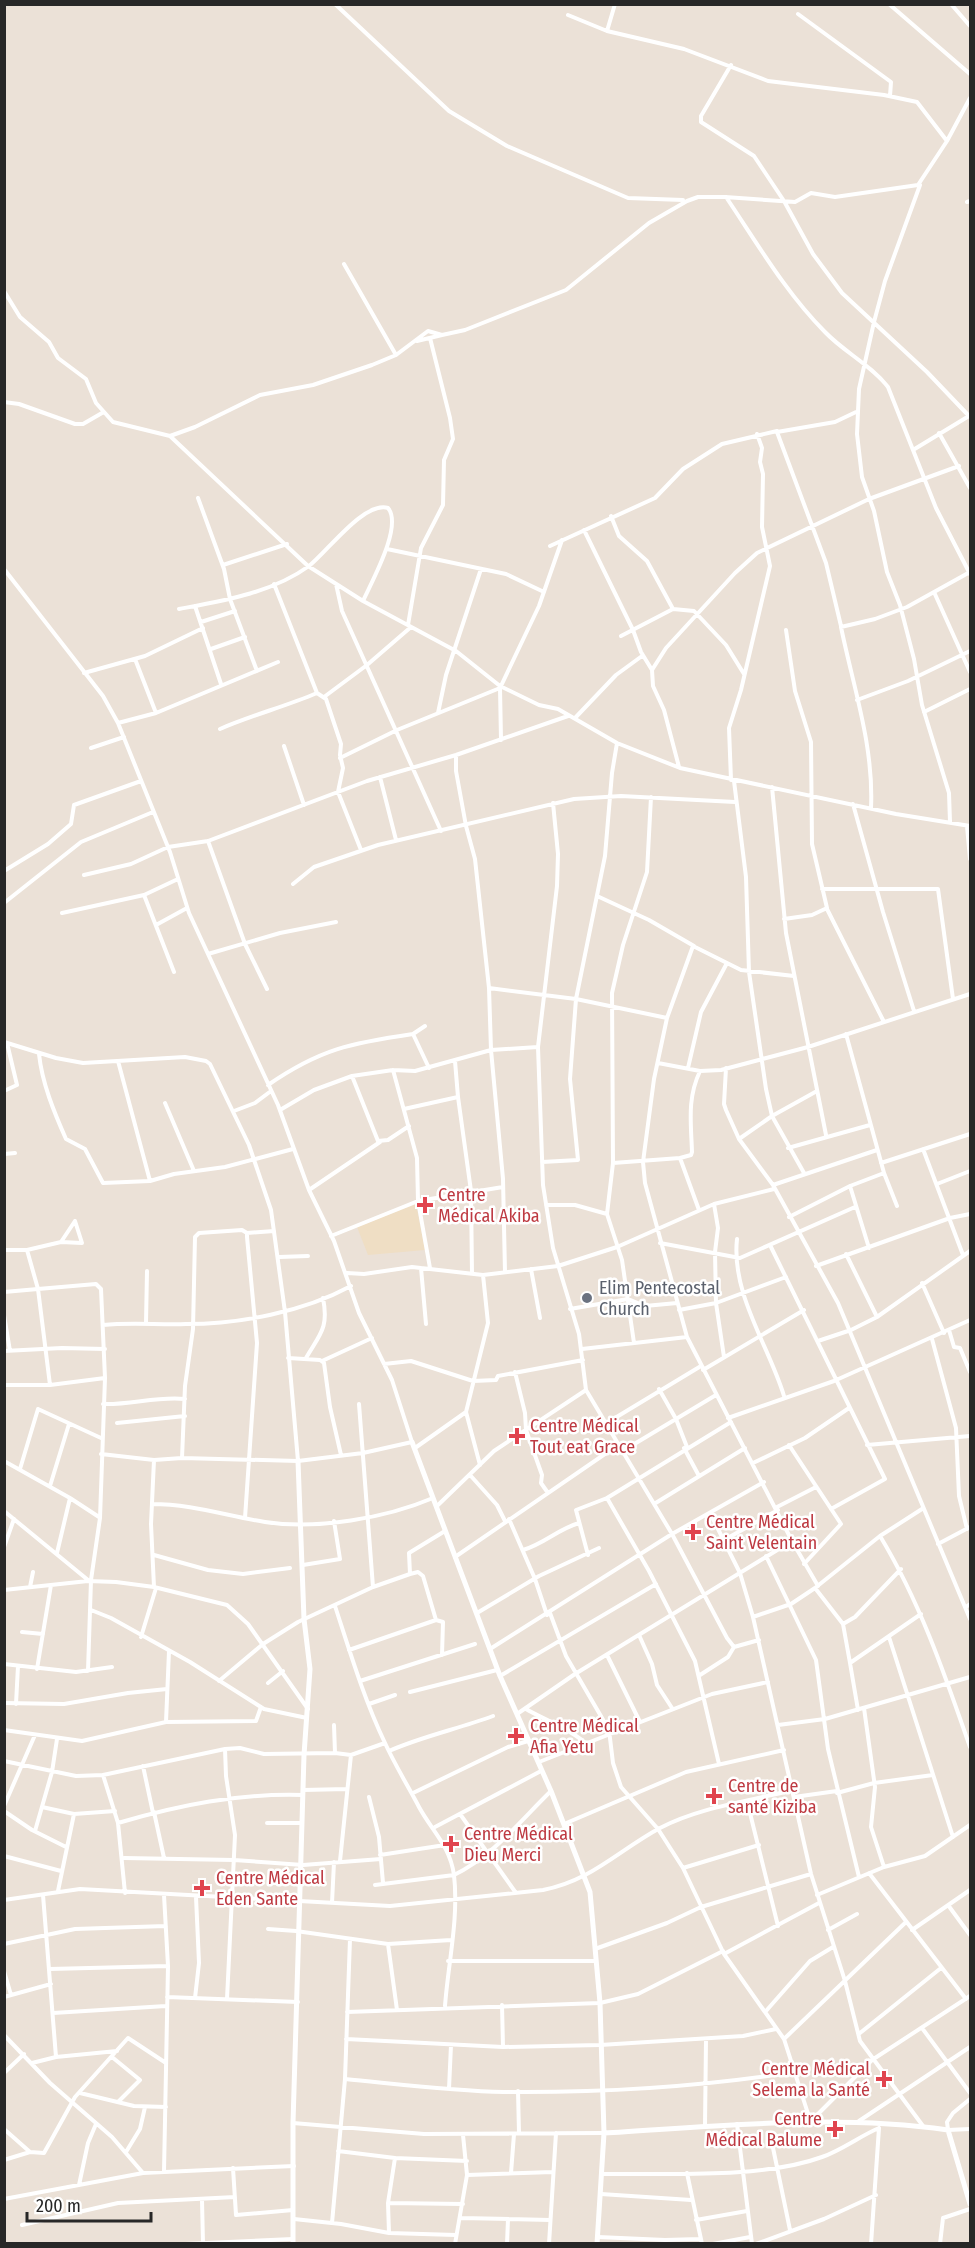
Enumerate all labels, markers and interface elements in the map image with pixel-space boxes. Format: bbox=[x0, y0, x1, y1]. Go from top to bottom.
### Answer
place label: Centre Médical Akiba bbox=[438, 1184, 540, 1227]
marker: Centre Médical Akiba bbox=[416, 1196, 434, 1214]
place label: Elim Pentecostal Church bbox=[599, 1277, 720, 1320]
marker: Elim Pentecostal Church bbox=[580, 1291, 594, 1305]
place label: Centre Médical Tout eat Grace bbox=[530, 1415, 639, 1458]
marker: Centre Médical Tout eat Grace bbox=[508, 1427, 526, 1445]
place label: Centre Médical Saint Velentain bbox=[706, 1511, 817, 1554]
marker: Centre Médical Saint Velentain bbox=[684, 1523, 702, 1541]
place label: Centre Médical Afia Yetu bbox=[530, 1715, 639, 1758]
marker: Centre Médical Afia Yetu bbox=[507, 1727, 525, 1745]
place label: Centre de santé Kiziba bbox=[728, 1775, 817, 1818]
marker: Centre de santé Kiziba bbox=[705, 1787, 723, 1805]
place label: Centre Médical Dieu Merci bbox=[464, 1823, 573, 1866]
marker: Centre Médical Dieu Merci bbox=[442, 1835, 460, 1853]
place label: Centre Médical Eden Sante bbox=[216, 1867, 325, 1910]
marker: Centre Médical Eden Sante bbox=[193, 1879, 211, 1897]
place label: Centre Médical Selema la Santé bbox=[752, 2058, 870, 2101]
marker: Centre Médical Selema la Santé bbox=[875, 2070, 893, 2088]
place label: Centre Médical Balume bbox=[706, 2108, 822, 2151]
marker: Centre Médical Balume bbox=[826, 2120, 844, 2138]
scale bar bbox=[27, 2185, 152, 2223]
text: 200 m bbox=[36, 2195, 81, 2217]

